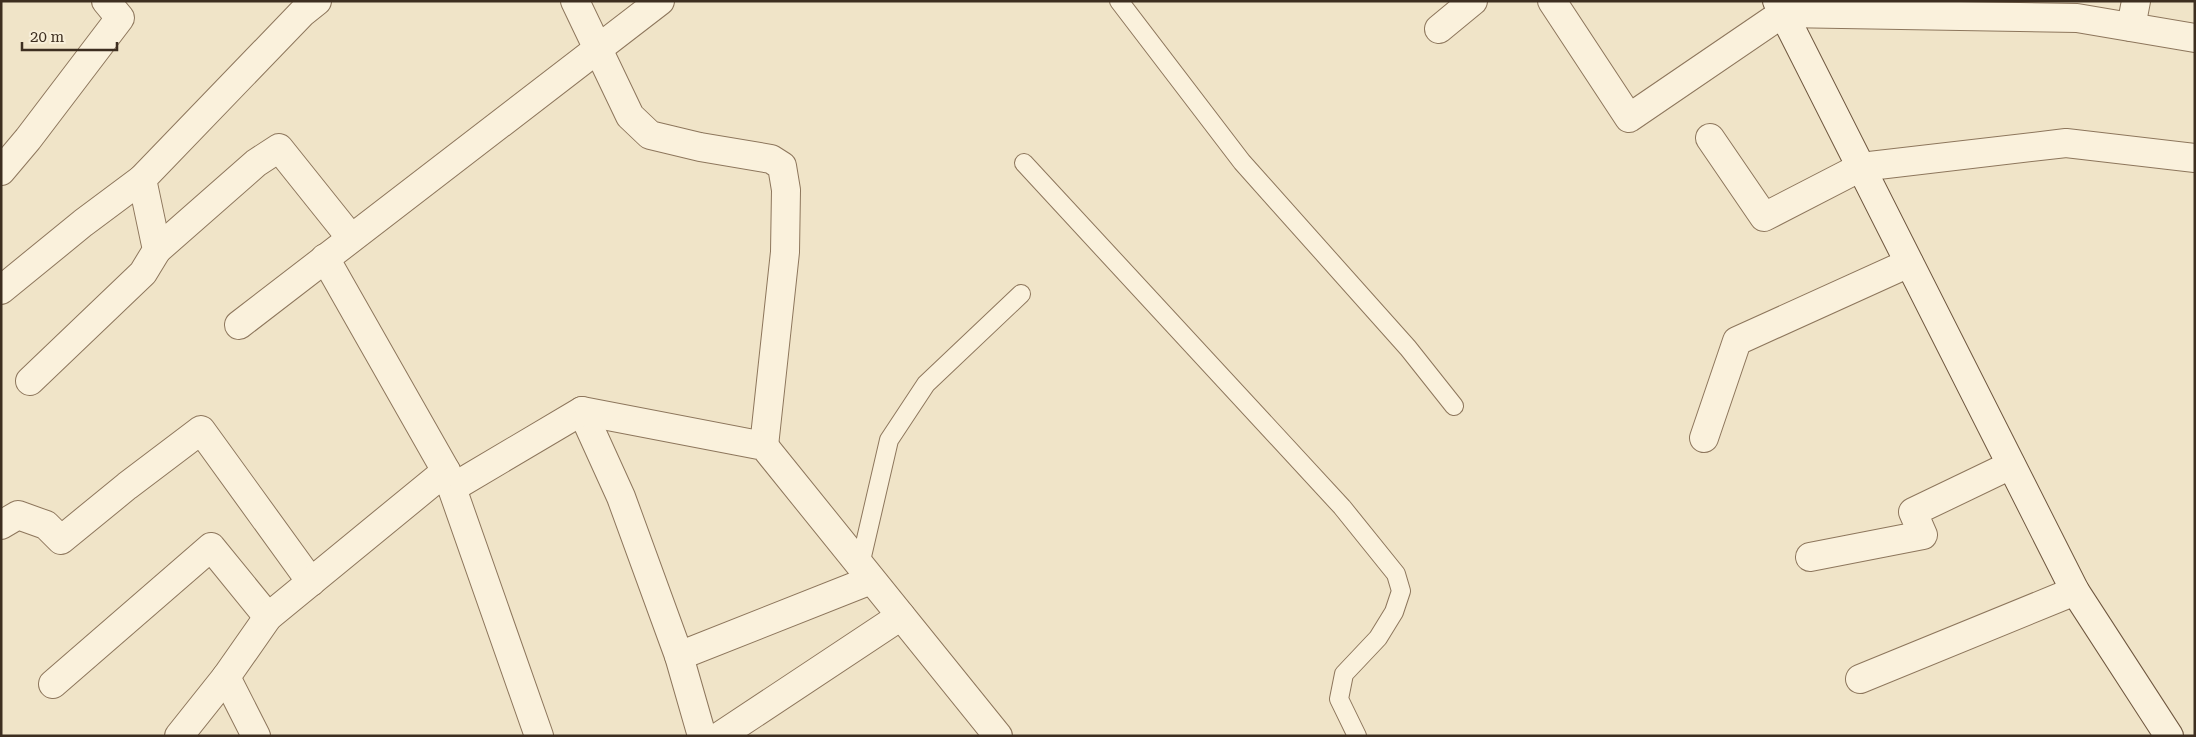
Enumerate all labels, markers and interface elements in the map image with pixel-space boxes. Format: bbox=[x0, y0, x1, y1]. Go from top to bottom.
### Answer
scale bar bbox=[22, 20, 118, 52]
text: 20 m bbox=[30, 28, 65, 46]

